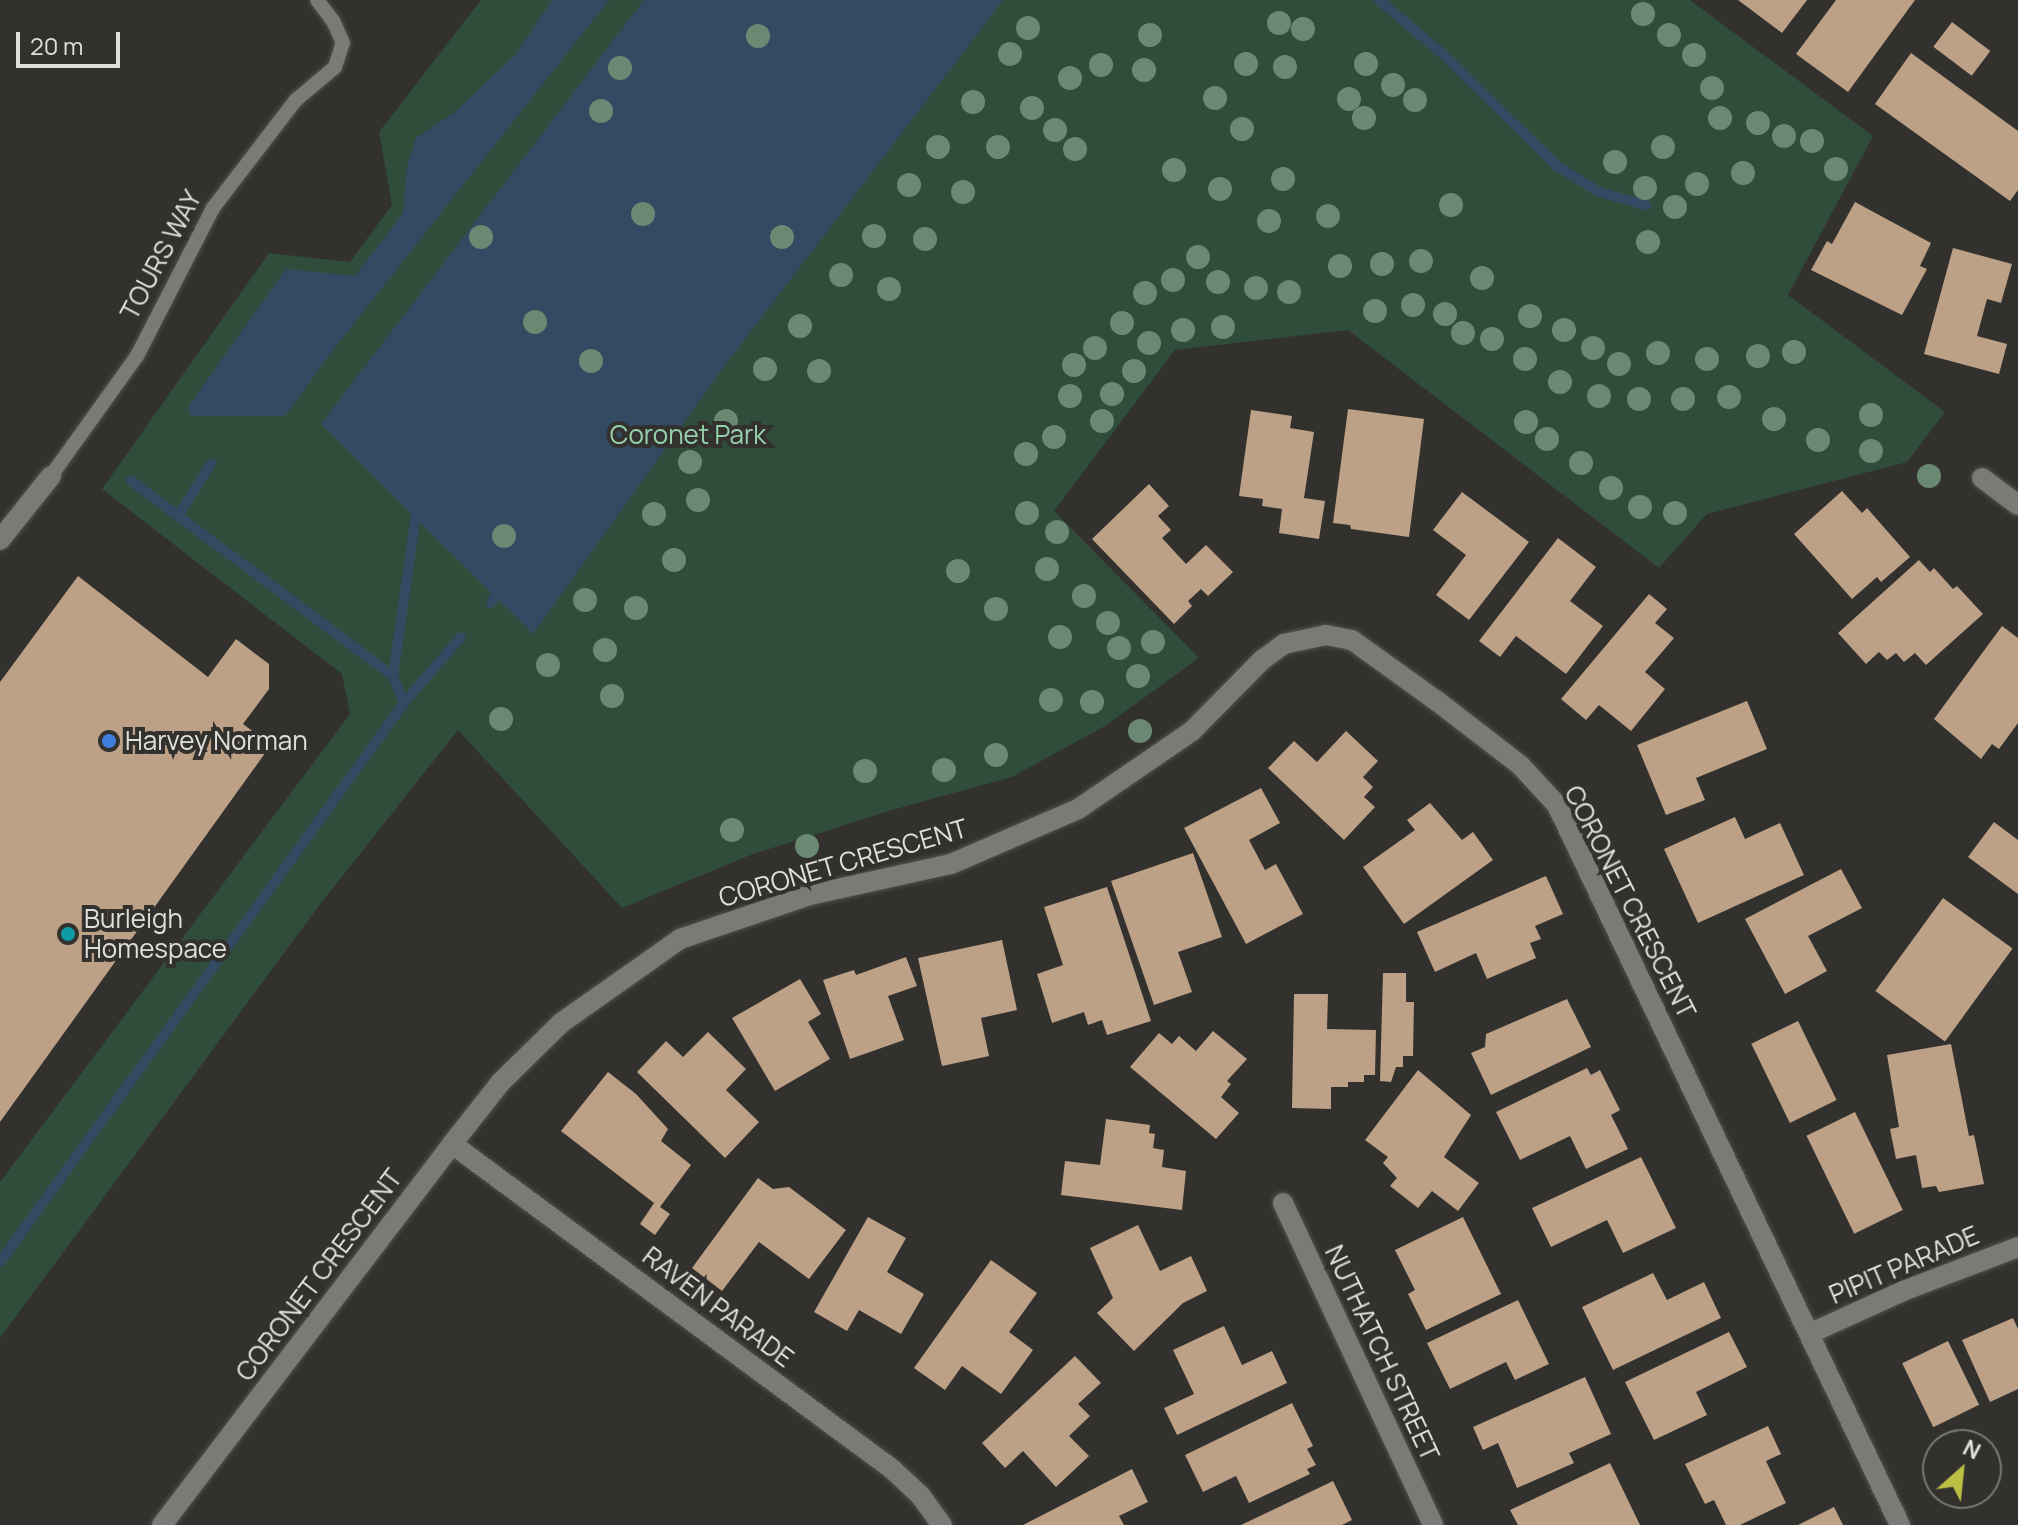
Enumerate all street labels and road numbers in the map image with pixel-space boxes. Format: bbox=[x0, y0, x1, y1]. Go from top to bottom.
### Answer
street label: TOURS WAY bbox=[114, 185, 208, 325]
street label: CORONET CRESCENT bbox=[1558, 780, 1702, 1024]
street label: CORONET CRESCENT bbox=[715, 812, 971, 914]
street label: CORONET CRESCENT bbox=[229, 1163, 409, 1387]
street label: PIPIT PARADE bbox=[1824, 1219, 1984, 1311]
street label: RAVEN PARADE bbox=[637, 1240, 799, 1374]
street label: NUTHATCH STREET bbox=[1318, 1240, 1446, 1466]

